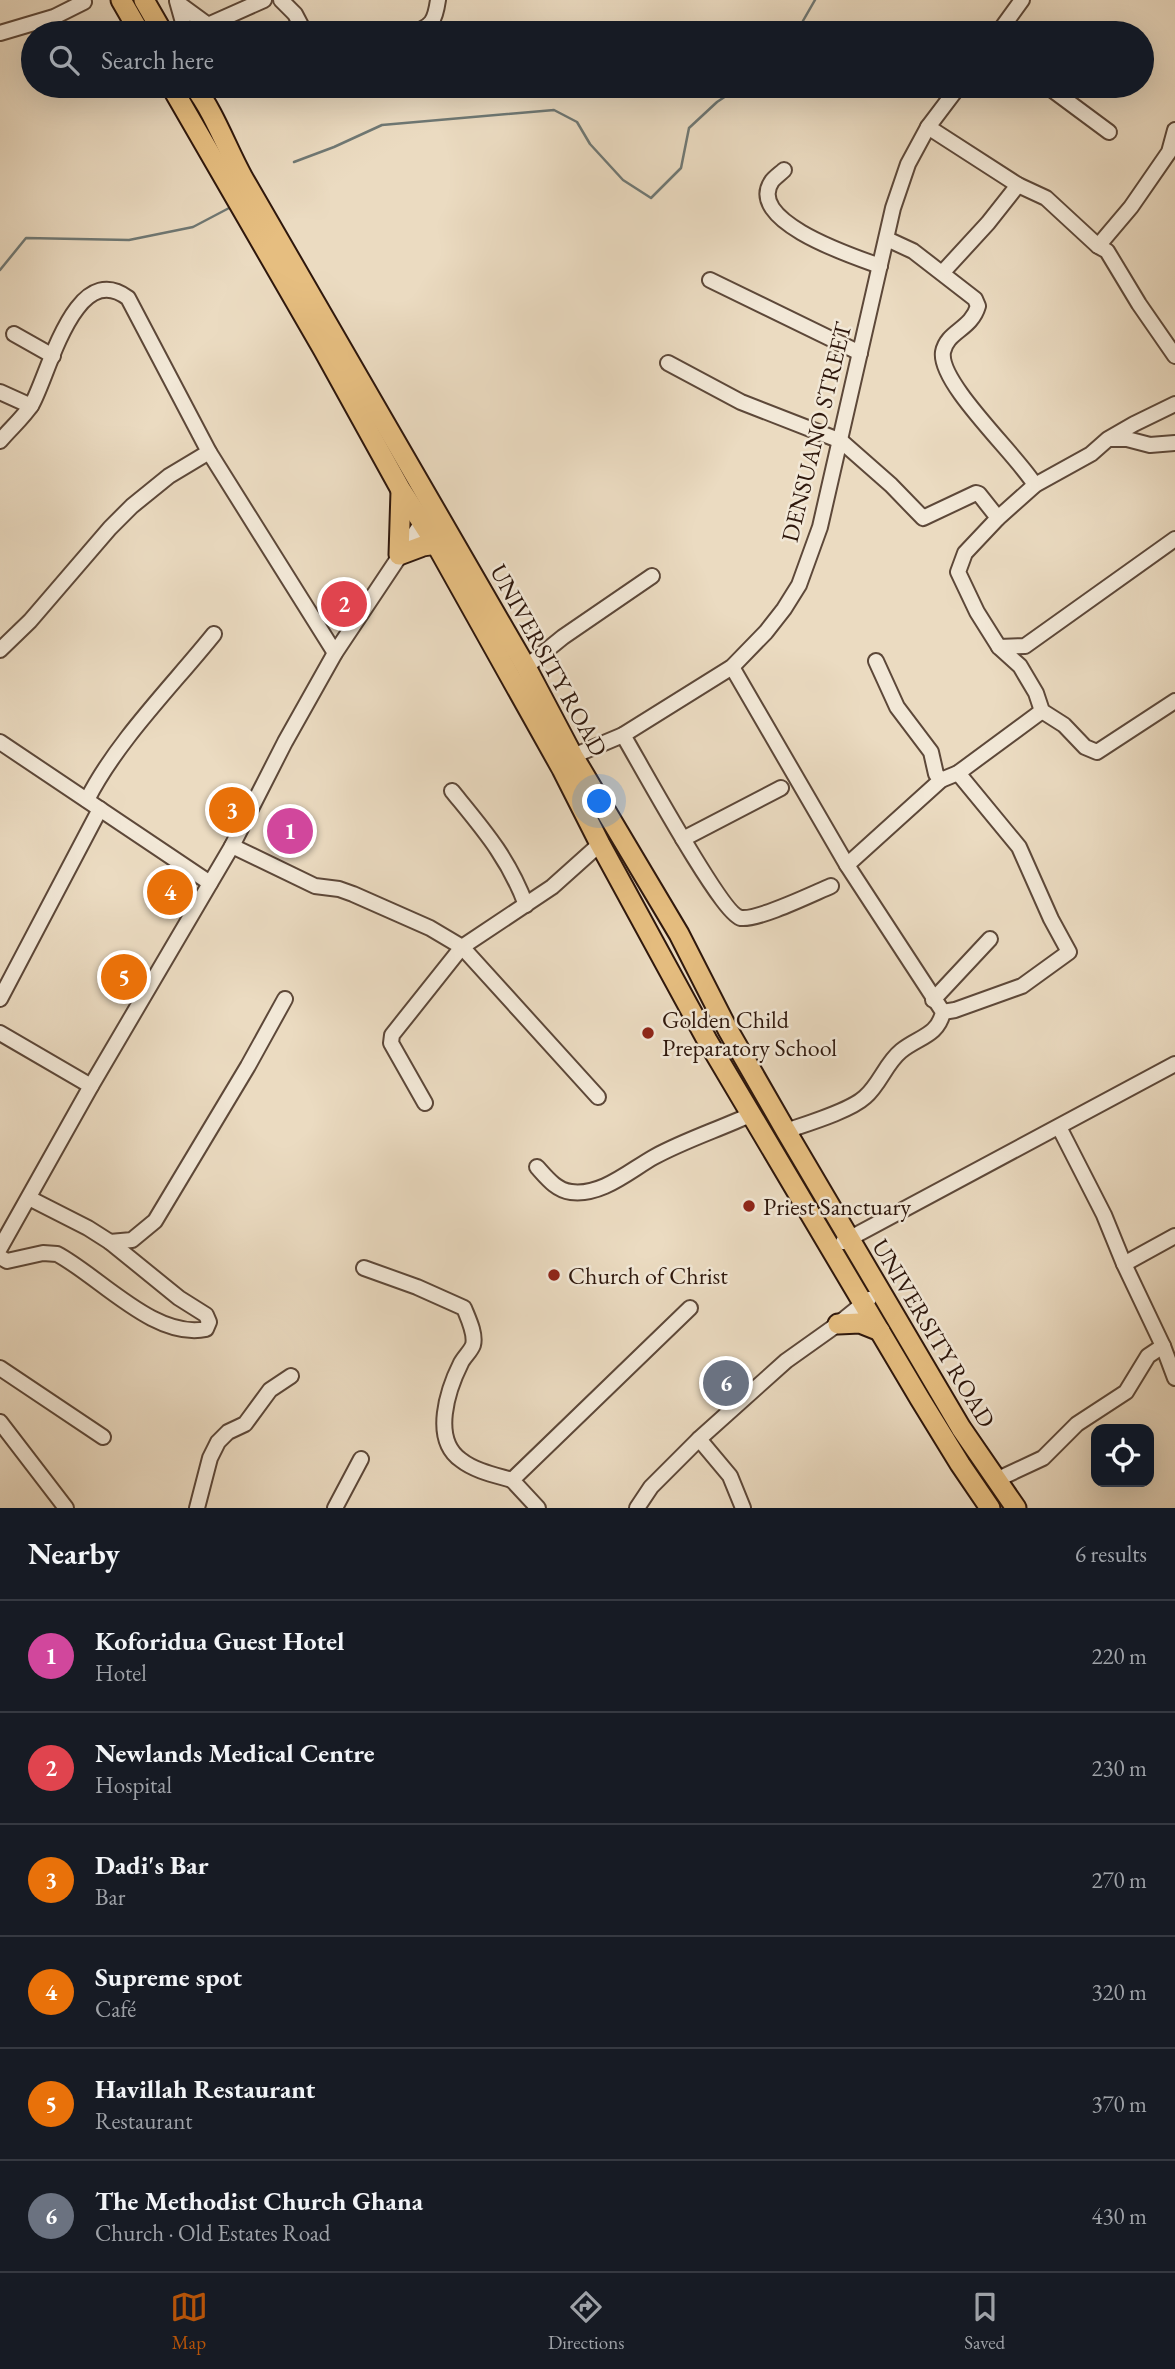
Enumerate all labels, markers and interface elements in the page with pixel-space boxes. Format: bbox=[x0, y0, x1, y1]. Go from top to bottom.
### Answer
search box bbox=[21, 21, 1154, 98]
icon: search bbox=[45, 41, 83, 79]
text: Search here bbox=[101, 43, 214, 77]
street label: DENSUANO STREET bbox=[774, 318, 859, 545]
street label: UNIVERSITY ROAD bbox=[483, 558, 615, 762]
pin: 2 bbox=[321, 578, 367, 630]
pin: 3 bbox=[209, 784, 255, 836]
your location bbox=[582, 784, 616, 818]
pin: 1 bbox=[267, 805, 313, 857]
pin: 4 bbox=[147, 866, 193, 918]
pin: 5 bbox=[101, 951, 147, 1003]
place label: Golden Child Preparatory School bbox=[662, 1004, 837, 1063]
marker: Golden Child Preparatory School bbox=[640, 1025, 656, 1041]
place label: Priest Sanctuary bbox=[763, 1191, 912, 1222]
marker: Priest Sanctuary bbox=[741, 1198, 757, 1214]
street label: UNIVERSITY ROAD bbox=[865, 1233, 1003, 1433]
place label: Church of Christ bbox=[568, 1260, 728, 1291]
marker: Church of Christ bbox=[546, 1267, 562, 1283]
pin: 6 bbox=[703, 1357, 749, 1409]
map controls bbox=[1091, 1424, 1154, 1487]
button: locate bbox=[1091, 1424, 1154, 1487]
text: Nearby bbox=[28, 1534, 120, 1573]
text: 6 results bbox=[1075, 1539, 1147, 1569]
text: Koforidua Guest Hotel bbox=[95, 1624, 344, 1658]
text: 1 bbox=[45, 1641, 57, 1671]
text: 220 m bbox=[1091, 1641, 1147, 1671]
text: Hotel bbox=[95, 1658, 147, 1688]
text: Newlands Medical Centre bbox=[95, 1736, 374, 1770]
text: 2 bbox=[45, 1753, 57, 1783]
text: 230 m bbox=[1091, 1753, 1147, 1783]
text: Hospital bbox=[95, 1770, 172, 1800]
text: Dadi's Bar bbox=[95, 1848, 208, 1882]
text: 3 bbox=[45, 1865, 57, 1895]
text: 270 m bbox=[1091, 1865, 1147, 1895]
text: Bar bbox=[95, 1882, 125, 1912]
text: Supreme spot bbox=[95, 1960, 242, 1994]
text: 4 bbox=[45, 1977, 57, 2007]
text: 320 m bbox=[1091, 1977, 1147, 2007]
text: Café bbox=[95, 1994, 136, 2024]
text: Havillah Restaurant bbox=[95, 2072, 315, 2106]
text: 5 bbox=[45, 2089, 57, 2119]
text: 370 m bbox=[1091, 2089, 1147, 2119]
text: Restaurant bbox=[95, 2106, 193, 2136]
text: The Methodist Church Ghana bbox=[95, 2184, 423, 2218]
text: 6 bbox=[45, 2201, 57, 2231]
text: 430 m bbox=[1091, 2201, 1147, 2231]
text: Church · Old Estates Road bbox=[95, 2218, 330, 2248]
tab: Map bbox=[170, 2288, 208, 2355]
tab: Directions bbox=[548, 2288, 624, 2355]
tab: Saved bbox=[964, 2288, 1005, 2355]

